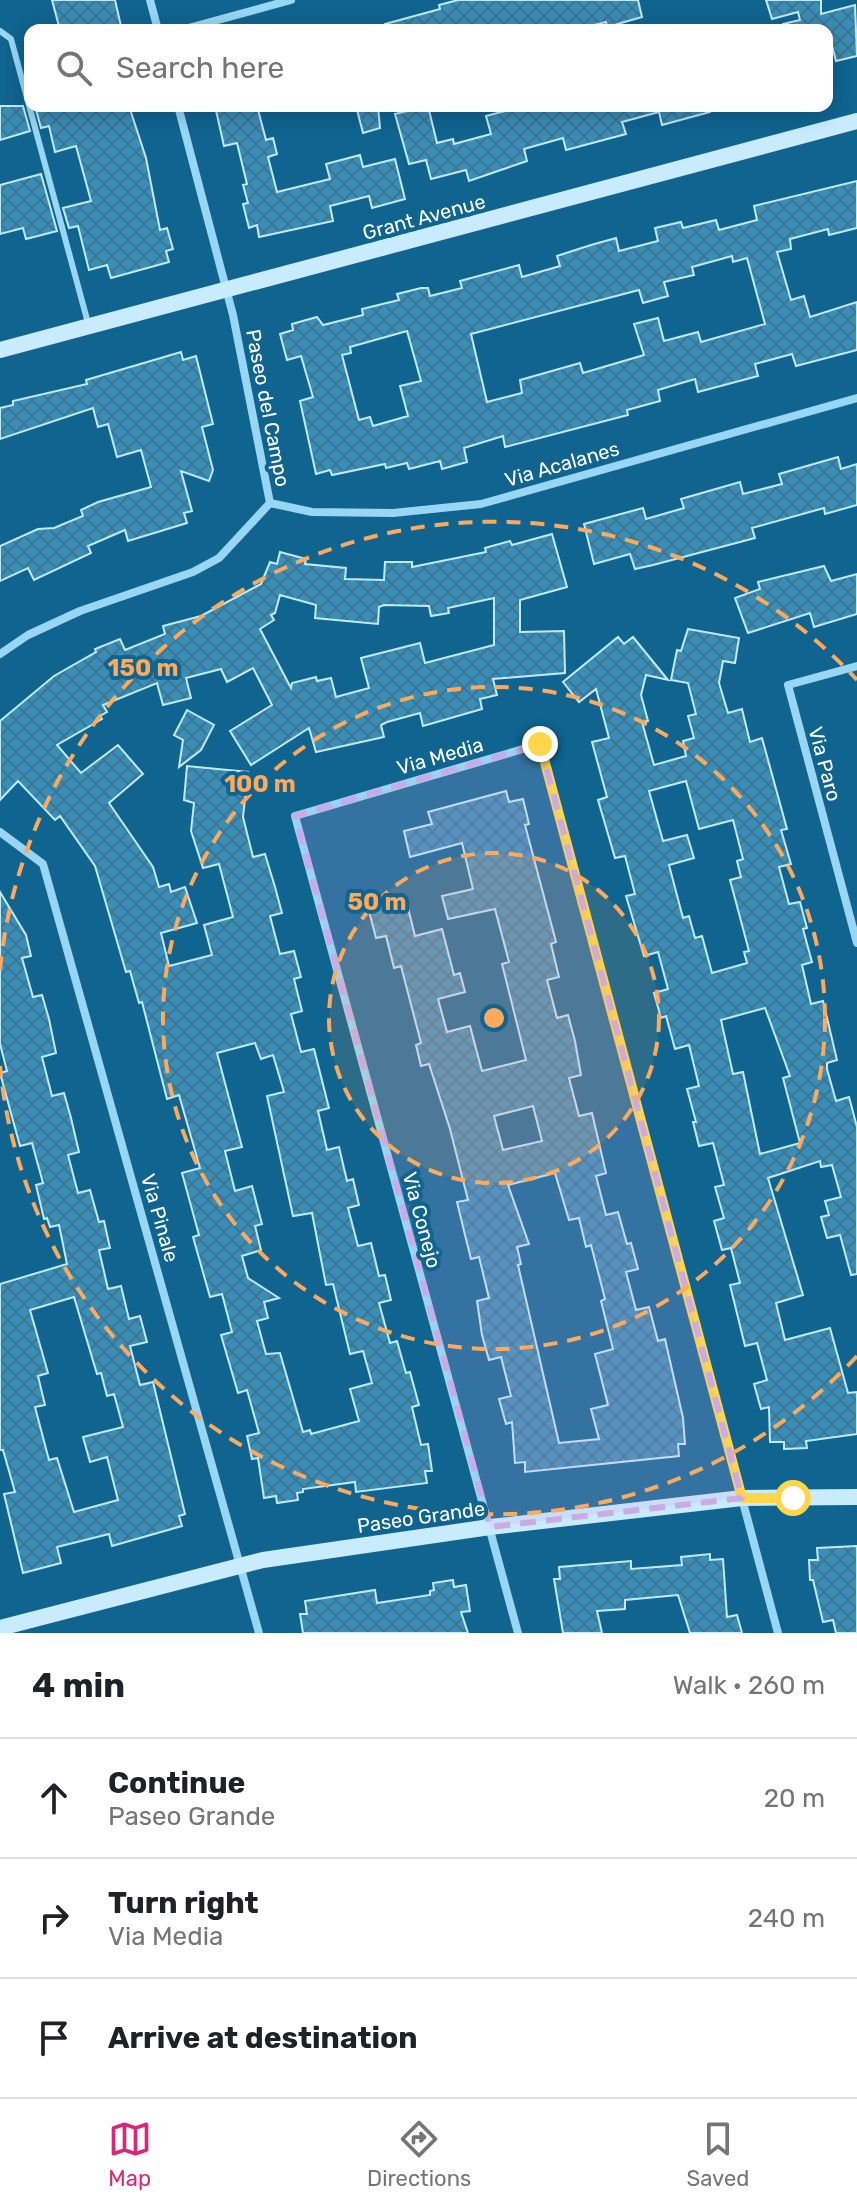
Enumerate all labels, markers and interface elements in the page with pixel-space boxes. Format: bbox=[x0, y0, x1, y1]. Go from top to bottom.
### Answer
search box bbox=[24, 24, 833, 112]
icon: search bbox=[52, 46, 96, 90]
text: Search here bbox=[116, 50, 284, 86]
street label: Grant Avenue bbox=[360, 189, 488, 245]
street label: Paseo del Campo bbox=[241, 327, 295, 489]
street label: Via Acalanes bbox=[502, 436, 622, 492]
text: 150 m bbox=[108, 654, 178, 682]
street label: Via Paro bbox=[804, 724, 846, 804]
route end bbox=[522, 726, 558, 762]
street label: Via Media bbox=[394, 732, 486, 780]
text: 100 m bbox=[224, 770, 296, 798]
text: 50 m bbox=[348, 888, 406, 916]
centre of rings bbox=[480, 1004, 508, 1032]
street label: Via Conejo bbox=[398, 1169, 446, 1271]
street label: Via Pinale bbox=[136, 1171, 184, 1265]
route start bbox=[775, 1480, 811, 1516]
street label: Paseo Grande bbox=[356, 1496, 486, 1538]
text: 4 min bbox=[32, 1665, 125, 1706]
text: Walk · 260 m bbox=[673, 1670, 825, 1701]
text: Continue bbox=[108, 1765, 245, 1801]
icon: ahead bbox=[32, 1776, 76, 1820]
text: 20 m bbox=[764, 1783, 825, 1814]
text: Paseo Grande bbox=[108, 1801, 275, 1832]
text: Turn right bbox=[108, 1885, 259, 1921]
icon: right bbox=[32, 1896, 76, 1940]
text: 240 m bbox=[748, 1903, 825, 1934]
text: Via Media bbox=[108, 1921, 223, 1952]
icon: arrive bbox=[32, 2016, 76, 2060]
text: Arrive at destination bbox=[108, 2020, 418, 2056]
tab: Map bbox=[108, 2117, 152, 2192]
tab: Directions bbox=[367, 2117, 471, 2192]
tab: Saved bbox=[687, 2117, 749, 2192]

